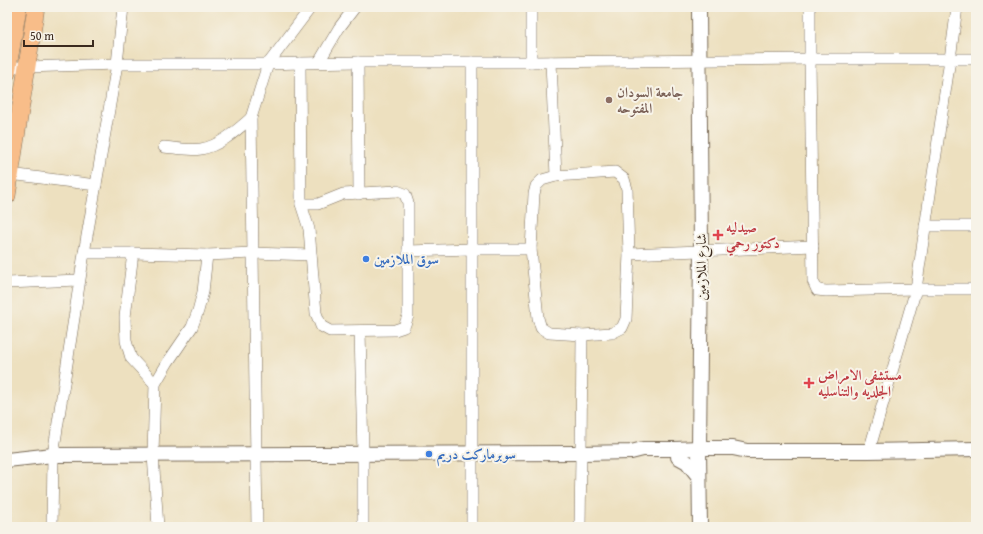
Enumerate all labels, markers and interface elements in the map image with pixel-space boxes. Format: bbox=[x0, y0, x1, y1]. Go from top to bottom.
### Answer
scale bar bbox=[24, 22, 93, 48]
text: 50 m bbox=[30, 27, 54, 44]
place label: جامعة السودان المفتوحه bbox=[617, 82, 684, 118]
marker: جامعة السودان المفتوحه bbox=[604, 95, 614, 105]
place label: صيدليه دكتور رحمي bbox=[726, 217, 780, 256]
marker: صيدليه دكتور رحمي bbox=[713, 230, 723, 240]
street label: شارع الملازمين bbox=[691, 234, 713, 300]
place label: سوق الملازمين bbox=[374, 249, 439, 269]
marker: سوق الملازمين bbox=[361, 254, 371, 264]
place label: مستشفى الامراض الجلديه والتناسليه bbox=[818, 365, 902, 401]
marker: مستشفى الامراض الجلديه والتناسليه bbox=[803, 377, 815, 389]
place label: سوبرماركت دريم bbox=[437, 444, 516, 467]
marker: سوبرماركت دريم bbox=[424, 449, 434, 459]

